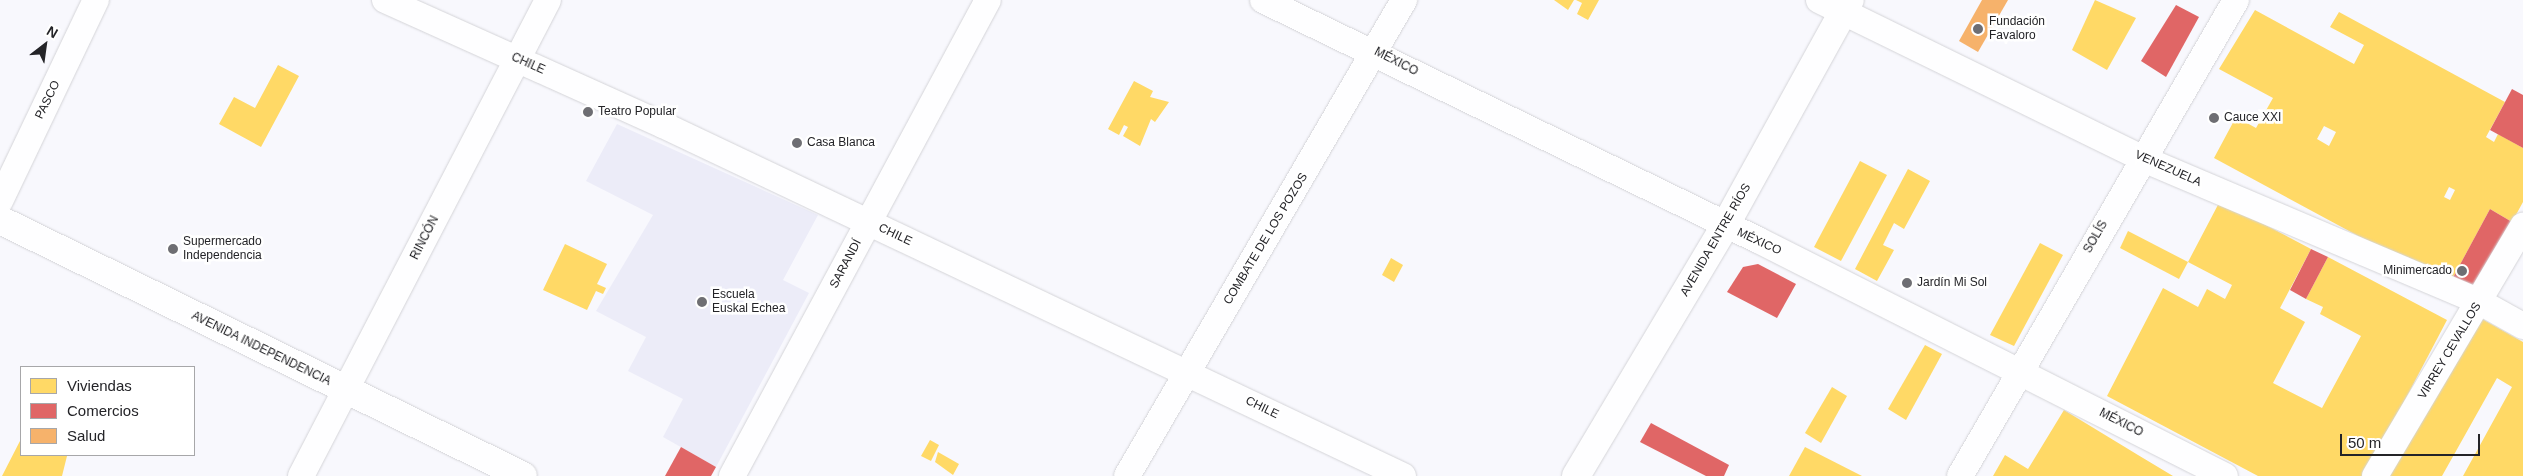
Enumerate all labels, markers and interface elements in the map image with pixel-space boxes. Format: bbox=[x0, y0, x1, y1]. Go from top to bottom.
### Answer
place label: Fundación Favaloro bbox=[1989, 15, 2045, 43]
north arrow bbox=[20, 20, 70, 70]
marker: Fundación Favaloro bbox=[1971, 22, 1985, 36]
text: N bbox=[44, 23, 61, 41]
street label: MÉXICO bbox=[1372, 45, 1420, 79]
street label: CHILE bbox=[509, 50, 547, 78]
street label: PASCO bbox=[33, 78, 63, 122]
place label: Teatro Popular bbox=[598, 105, 676, 119]
marker: Teatro Popular bbox=[582, 106, 594, 118]
place label: Cauce XXI bbox=[2224, 111, 2281, 125]
marker: Cauce XXI bbox=[2208, 112, 2220, 124]
place label: Casa Blanca bbox=[807, 136, 875, 150]
marker: Casa Blanca bbox=[791, 137, 803, 149]
street label: VENEZUELA bbox=[2132, 148, 2204, 190]
street label: COMBATE DE LOS POZOS bbox=[1221, 171, 1311, 307]
street label: AVENIDA ENTRE RÍOS bbox=[1678, 181, 1754, 299]
street label: RINCÓN bbox=[408, 214, 442, 262]
street label: SOLÍS bbox=[2081, 218, 2111, 256]
street label: CHILE bbox=[876, 221, 914, 249]
street label: MÉXICO bbox=[1735, 225, 1783, 259]
place label: Supermercado Independencia bbox=[183, 235, 262, 263]
street label: SARANDÍ bbox=[827, 237, 865, 291]
marker: Supermercado Independencia bbox=[167, 243, 179, 255]
place label: Minimercado bbox=[2383, 264, 2452, 278]
marker: Minimercado bbox=[2456, 265, 2468, 277]
place label: Jardín Mi Sol bbox=[1917, 276, 1987, 290]
marker: Jardín Mi Sol bbox=[1901, 277, 1913, 289]
place label: Escuela Euskal Echea bbox=[712, 288, 785, 316]
marker: Escuela Euskal Echea bbox=[696, 296, 708, 308]
street label: VIRREY CEVALLOS bbox=[2415, 300, 2485, 402]
street label: AVENIDA INDEPENDENCIA bbox=[189, 309, 333, 389]
legend bbox=[20, 366, 195, 456]
text: Viviendas bbox=[67, 377, 132, 394]
street label: CHILE bbox=[1243, 394, 1281, 422]
text: Comercios bbox=[67, 402, 139, 419]
street label: MÉXICO bbox=[2097, 406, 2145, 440]
scale bar bbox=[2343, 424, 2483, 456]
text: Salud bbox=[67, 427, 105, 444]
text: 50 m bbox=[2348, 434, 2381, 451]

